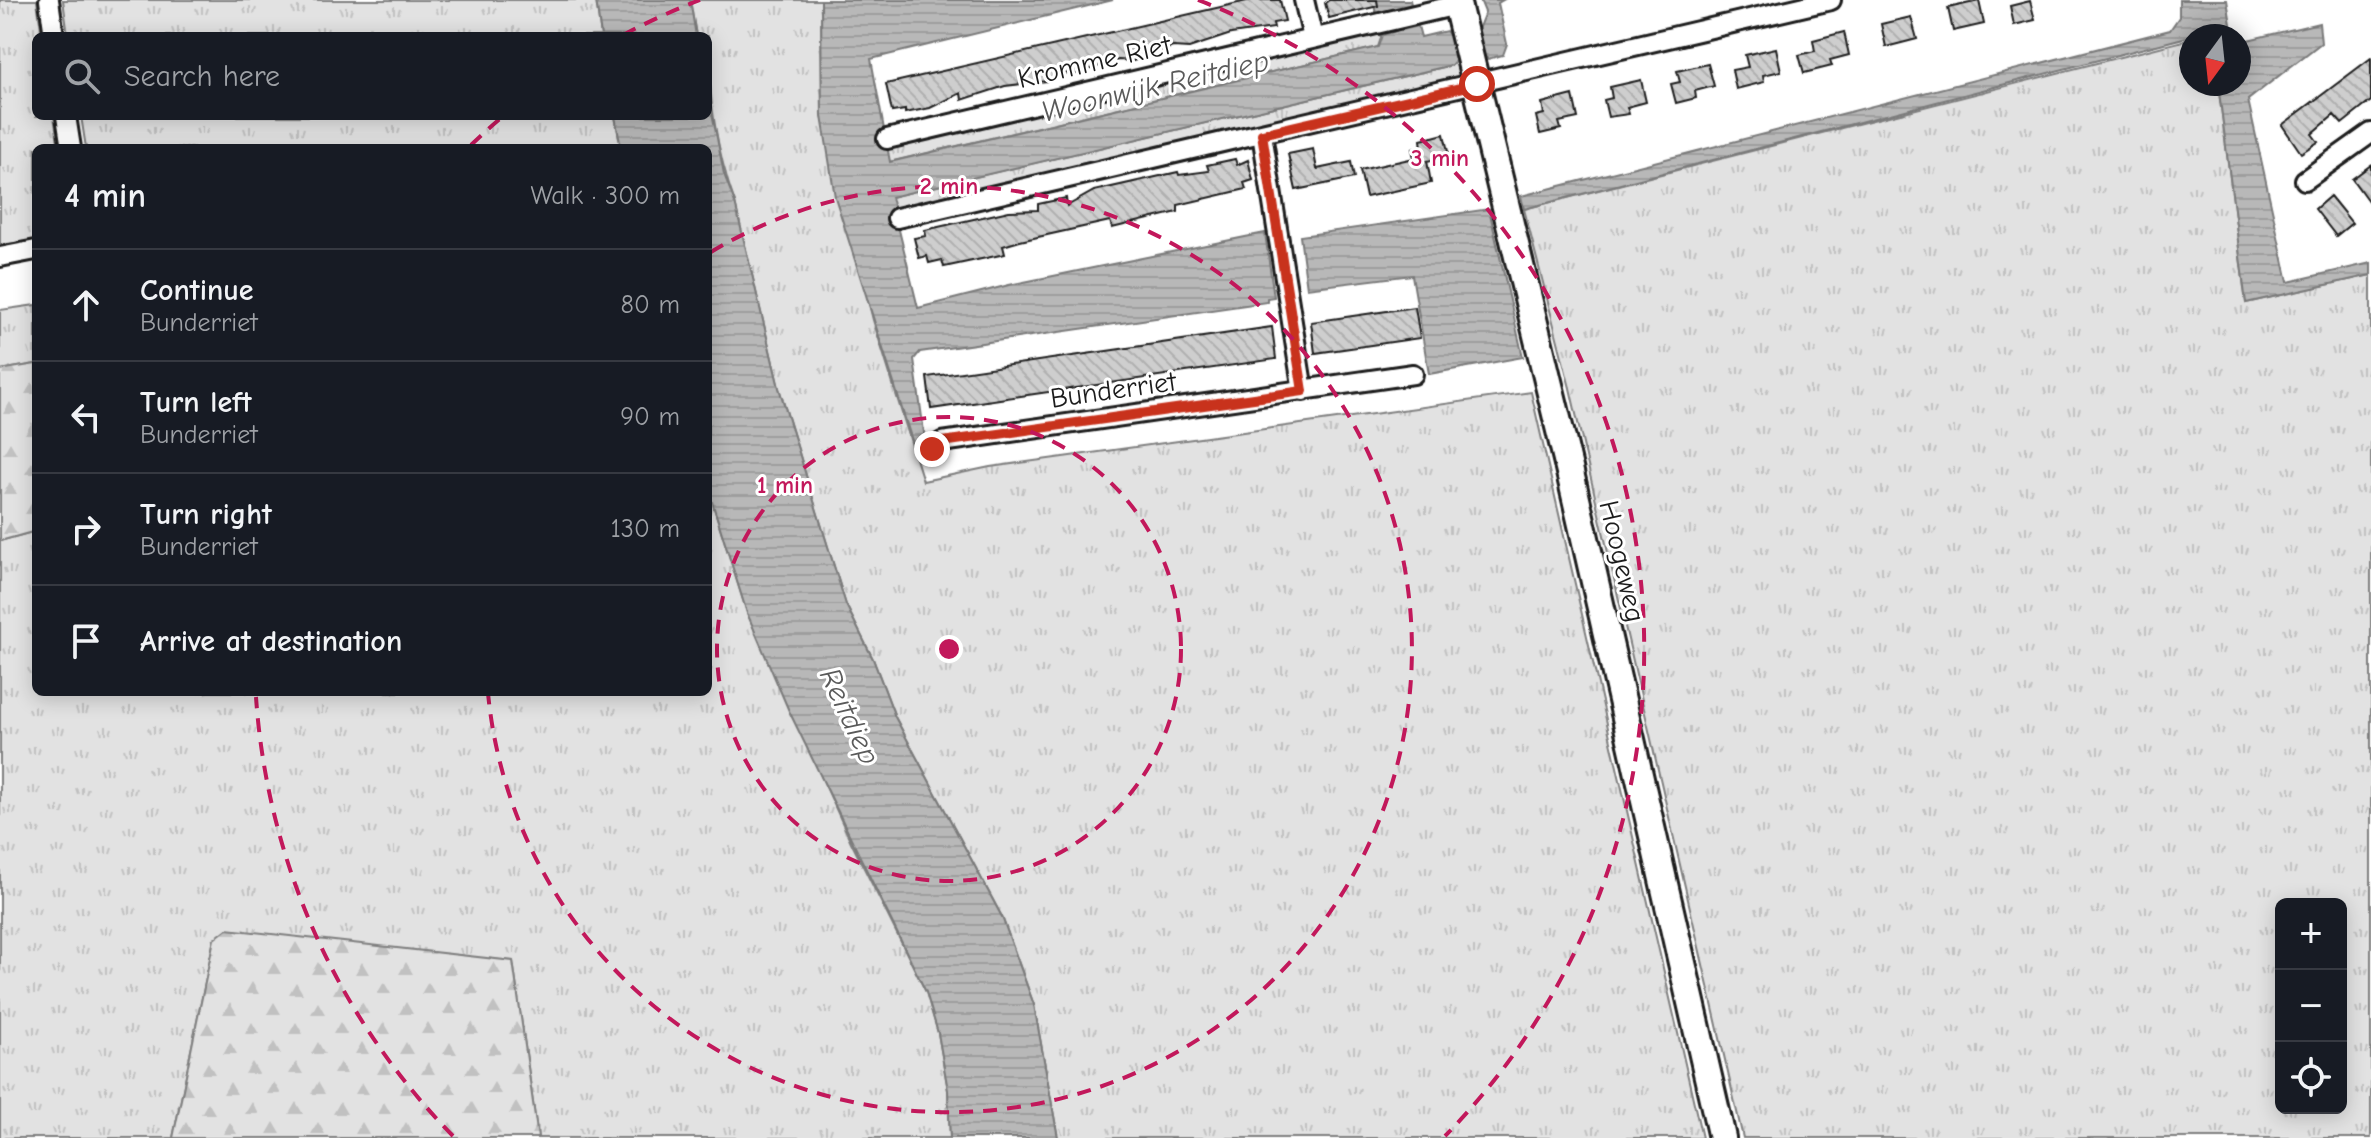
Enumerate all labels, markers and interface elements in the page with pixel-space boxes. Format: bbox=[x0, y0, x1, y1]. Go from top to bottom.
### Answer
north arrow bbox=[2179, 24, 2251, 96]
street label: Kromme Riet bbox=[1015, 29, 1175, 95]
search box bbox=[32, 32, 712, 120]
water label: Woonwijk Reitdiep bbox=[1038, 43, 1272, 130]
icon: search bbox=[60, 54, 104, 98]
text: Search here bbox=[124, 59, 280, 94]
route start bbox=[1459, 66, 1495, 102]
text: 3 min bbox=[1411, 144, 1469, 172]
text: 2 min bbox=[920, 172, 978, 200]
text: 4 min bbox=[64, 176, 146, 216]
text: Walk · 300 m bbox=[531, 181, 680, 211]
text: Continue bbox=[140, 273, 254, 308]
icon: ahead bbox=[64, 283, 108, 327]
text: 80 m bbox=[621, 290, 680, 320]
text: Bunderriet bbox=[140, 308, 258, 338]
street label: Bunderriet bbox=[1048, 365, 1179, 415]
text: Turn left bbox=[140, 385, 252, 420]
icon: left bbox=[64, 395, 108, 439]
text: 90 m bbox=[620, 402, 680, 432]
text: Bunderriet bbox=[140, 420, 258, 450]
route end bbox=[914, 431, 950, 467]
text: 1 min bbox=[757, 471, 813, 499]
text: Turn right bbox=[140, 497, 272, 532]
street label: Hoogeweg bbox=[1593, 497, 1652, 625]
icon: right bbox=[64, 507, 108, 551]
text: 130 m bbox=[611, 514, 680, 544]
text: Bunderriet bbox=[140, 532, 258, 562]
icon: arrive bbox=[64, 619, 108, 663]
text: Arrive at destination bbox=[140, 624, 402, 659]
centre of rings bbox=[935, 635, 963, 663]
water label: Reitdiep bbox=[812, 662, 887, 770]
map controls bbox=[2275, 898, 2347, 1114]
button: + bbox=[2275, 898, 2347, 970]
button: − bbox=[2275, 970, 2347, 1042]
button: locate bbox=[2275, 1042, 2347, 1114]

